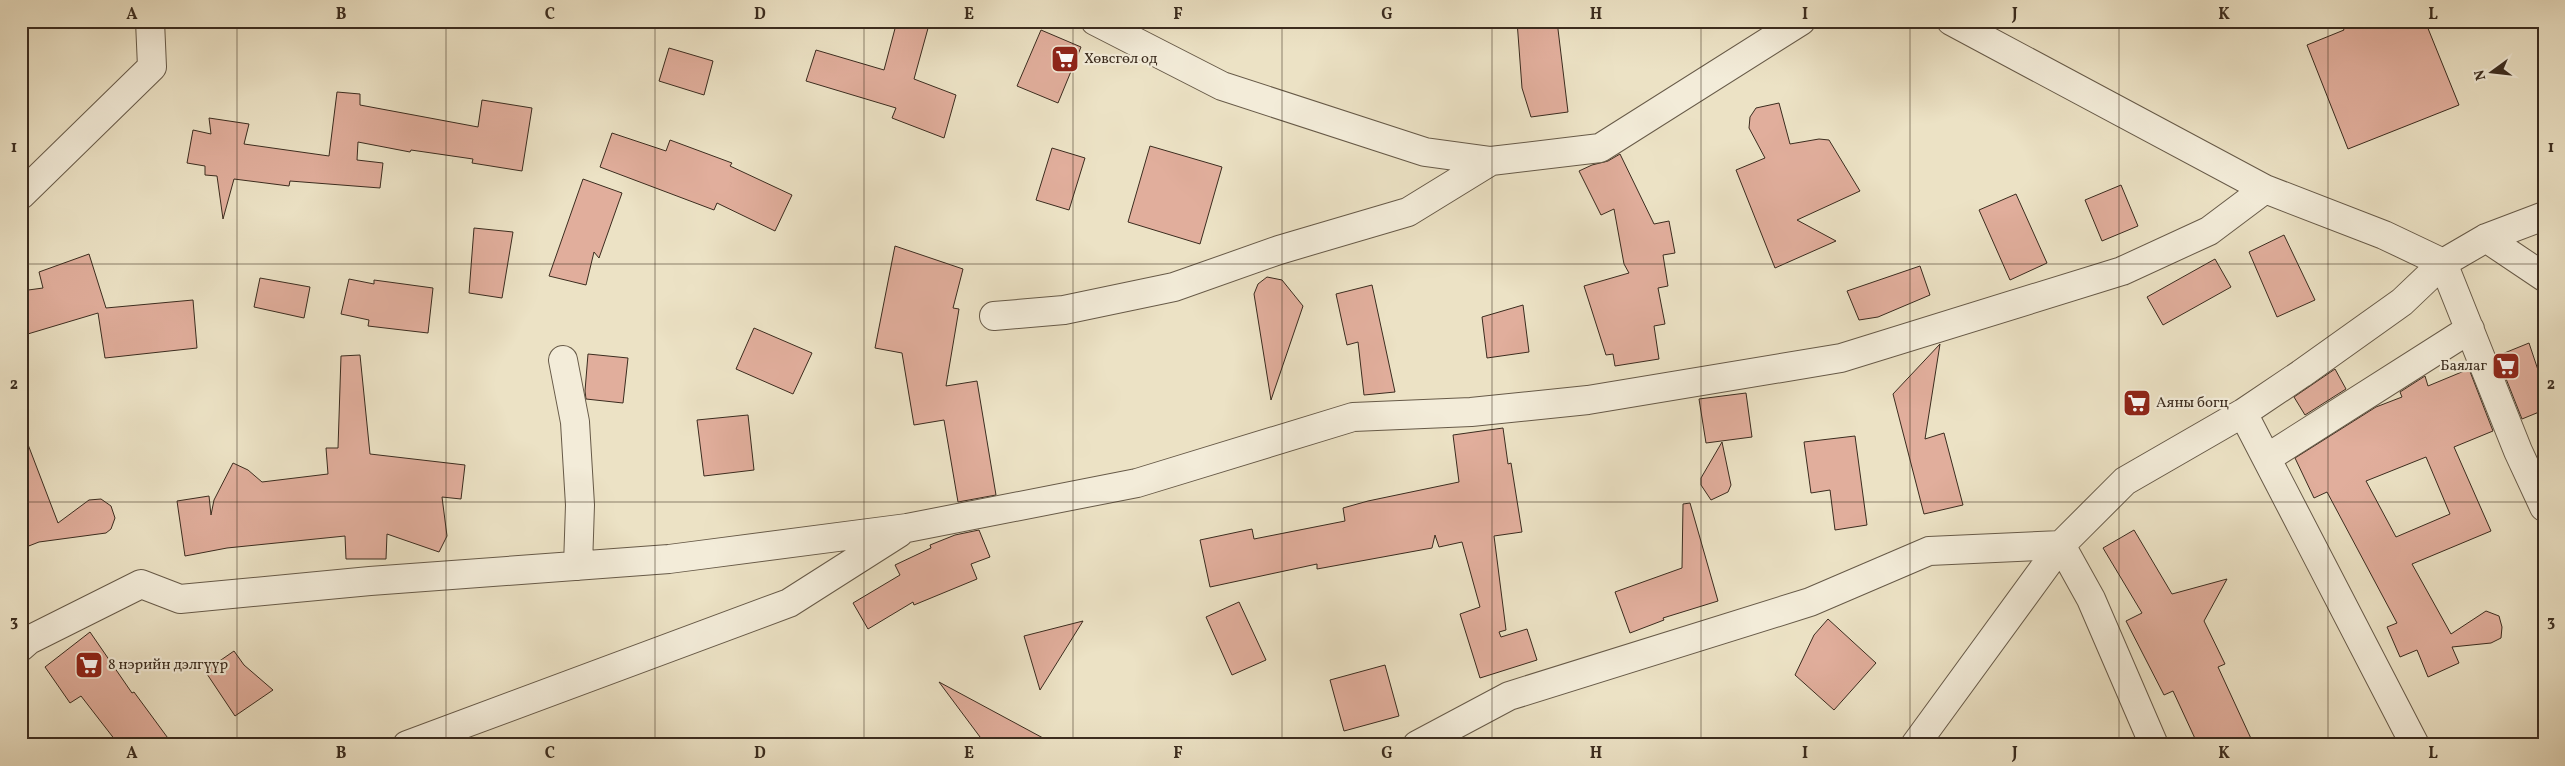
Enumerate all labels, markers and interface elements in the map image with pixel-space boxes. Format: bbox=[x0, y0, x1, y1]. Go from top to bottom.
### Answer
text: A bbox=[126, 4, 138, 26]
text: B bbox=[336, 4, 347, 26]
text: C bbox=[545, 4, 555, 26]
text: D bbox=[754, 4, 766, 26]
text: E bbox=[964, 4, 974, 26]
text: F bbox=[1173, 4, 1183, 26]
text: G bbox=[1381, 4, 1393, 26]
text: H bbox=[1590, 4, 1602, 26]
text: I bbox=[1802, 4, 1808, 26]
text: J bbox=[2011, 4, 2018, 26]
text: K bbox=[2218, 4, 2230, 26]
text: L bbox=[2428, 4, 2438, 26]
supermarket icon: Хөвсгөл од bbox=[1050, 44, 1080, 74]
north arrow bbox=[2468, 48, 2518, 98]
place label: Хөвсгөл од bbox=[1084, 49, 1158, 70]
text: N bbox=[2470, 68, 2491, 82]
text: 1 bbox=[11, 137, 17, 159]
text: 1 bbox=[2548, 137, 2554, 159]
supermarket icon: Баялаг bbox=[2491, 351, 2521, 381]
place label: Баялаг bbox=[2440, 356, 2487, 377]
text: 2 bbox=[10, 374, 18, 396]
text: 2 bbox=[2547, 374, 2555, 396]
supermarket icon: Аяны богц bbox=[2122, 388, 2152, 418]
place label: Аяны богц bbox=[2156, 393, 2230, 414]
text: 3 bbox=[10, 611, 18, 633]
text: 3 bbox=[2547, 611, 2555, 633]
supermarket icon: 8 нэрийн дэлгүүр bbox=[74, 650, 104, 680]
place label: 8 нэрийн дэлгүүр bbox=[108, 655, 228, 676]
text: A bbox=[126, 743, 138, 765]
text: B bbox=[336, 743, 347, 765]
text: C bbox=[545, 743, 555, 765]
text: D bbox=[754, 743, 766, 765]
text: E bbox=[964, 743, 974, 765]
text: F bbox=[1173, 743, 1183, 765]
text: G bbox=[1381, 743, 1393, 765]
text: H bbox=[1590, 743, 1602, 765]
text: I bbox=[1802, 743, 1808, 765]
text: J bbox=[2011, 743, 2018, 765]
text: K bbox=[2218, 743, 2230, 765]
text: L bbox=[2428, 743, 2438, 765]

